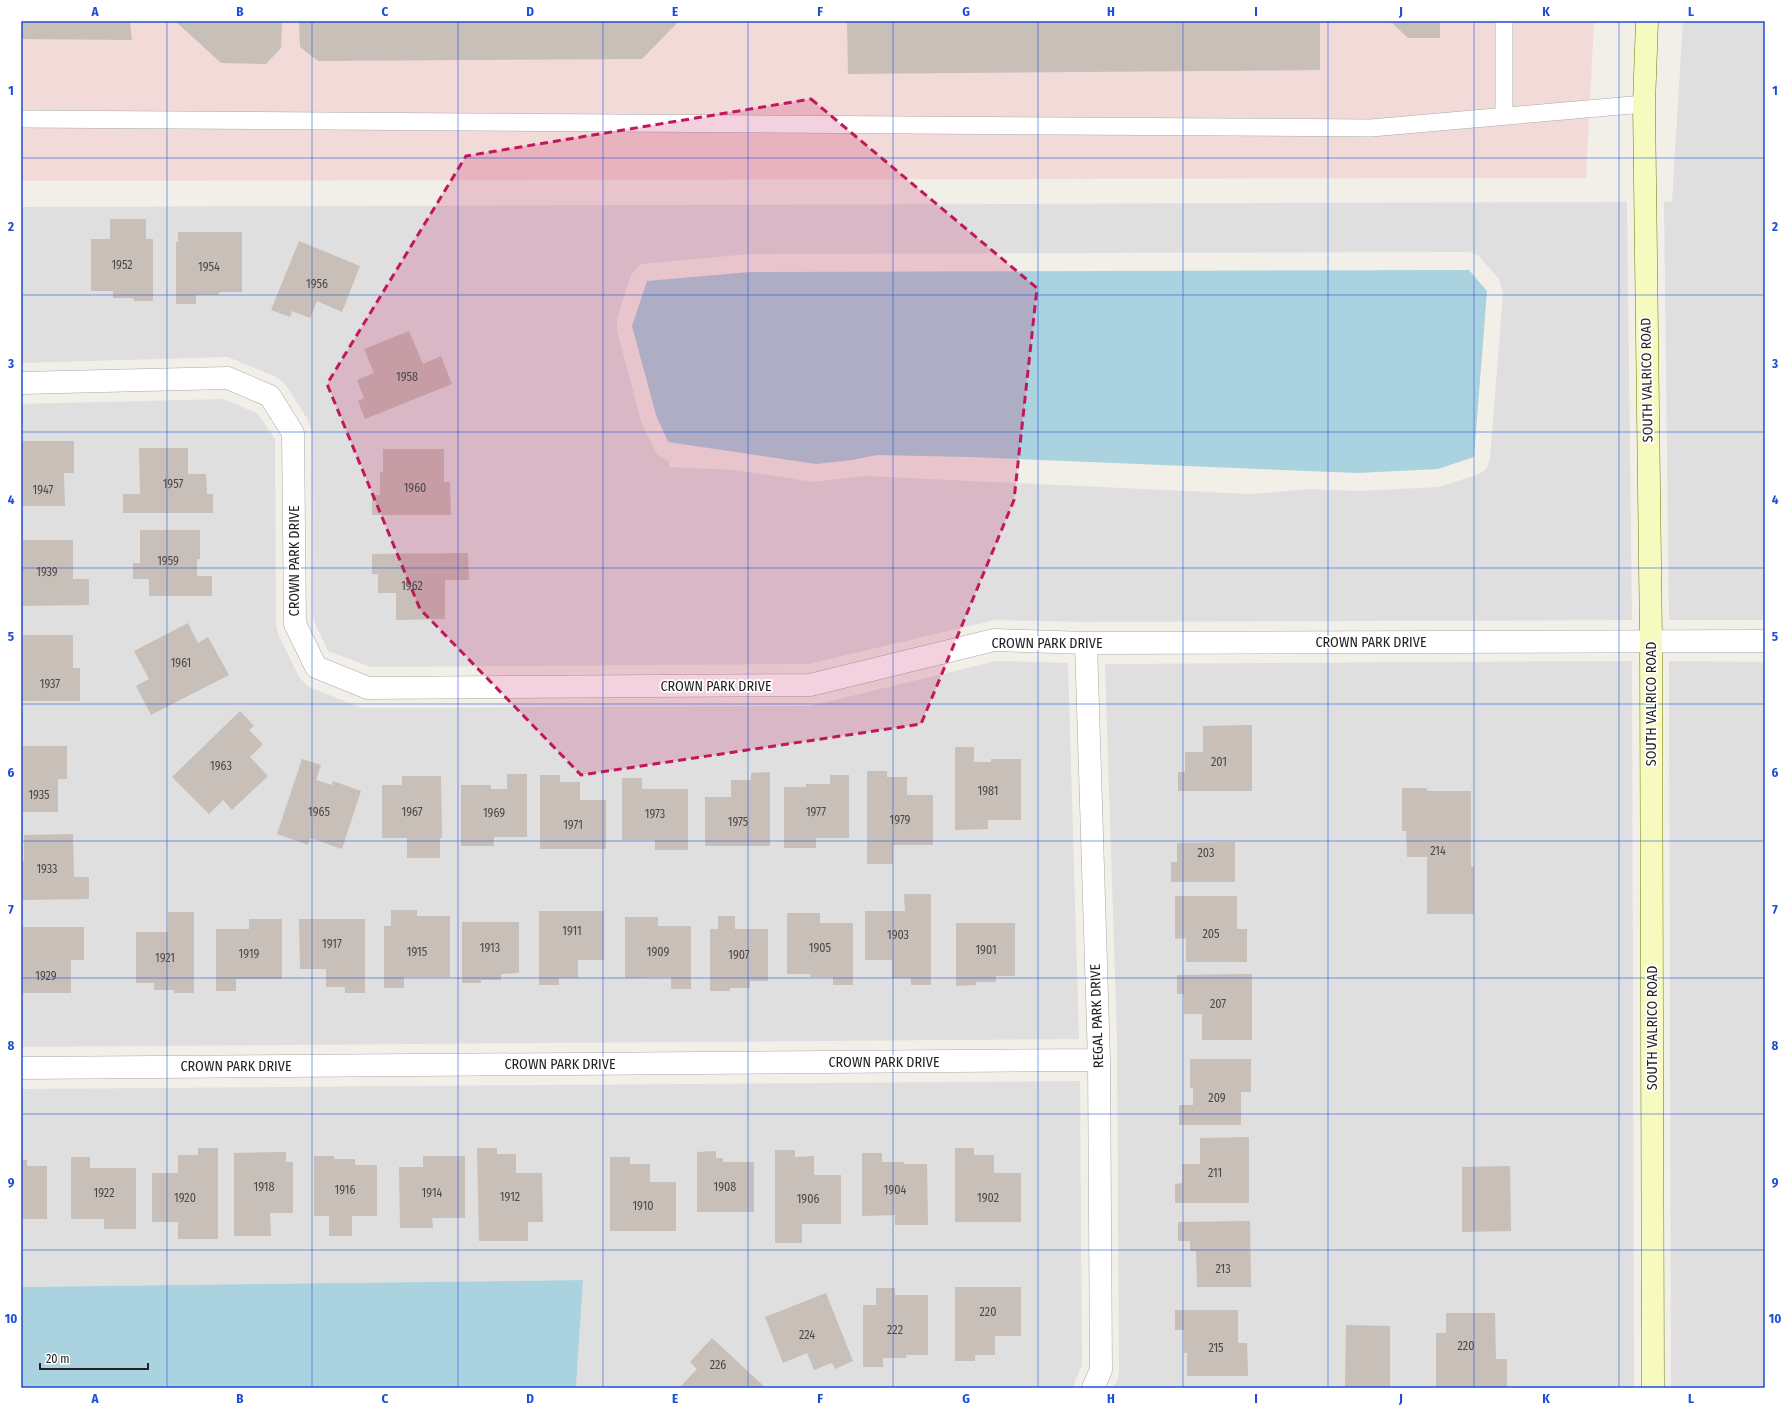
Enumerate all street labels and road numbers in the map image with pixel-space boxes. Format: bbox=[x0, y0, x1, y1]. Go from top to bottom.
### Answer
street label: SOUTH VALRICO ROAD bbox=[1637, 318, 1657, 442]
street label: CROWN PARK DRIVE bbox=[286, 505, 303, 616]
street label: CROWN PARK DRIVE bbox=[1316, 634, 1427, 651]
street label: CROWN PARK DRIVE bbox=[992, 635, 1103, 652]
street label: SOUTH VALRICO ROAD bbox=[1643, 642, 1660, 766]
street label: CROWN PARK DRIVE bbox=[661, 678, 772, 695]
street label: REGAL PARK DRIVE bbox=[1087, 963, 1107, 1068]
street label: SOUTH VALRICO ROAD bbox=[1644, 966, 1661, 1090]
street label: CROWN PARK DRIVE bbox=[829, 1054, 940, 1071]
street label: CROWN PARK DRIVE bbox=[505, 1056, 616, 1073]
street label: CROWN PARK DRIVE bbox=[181, 1058, 292, 1075]

